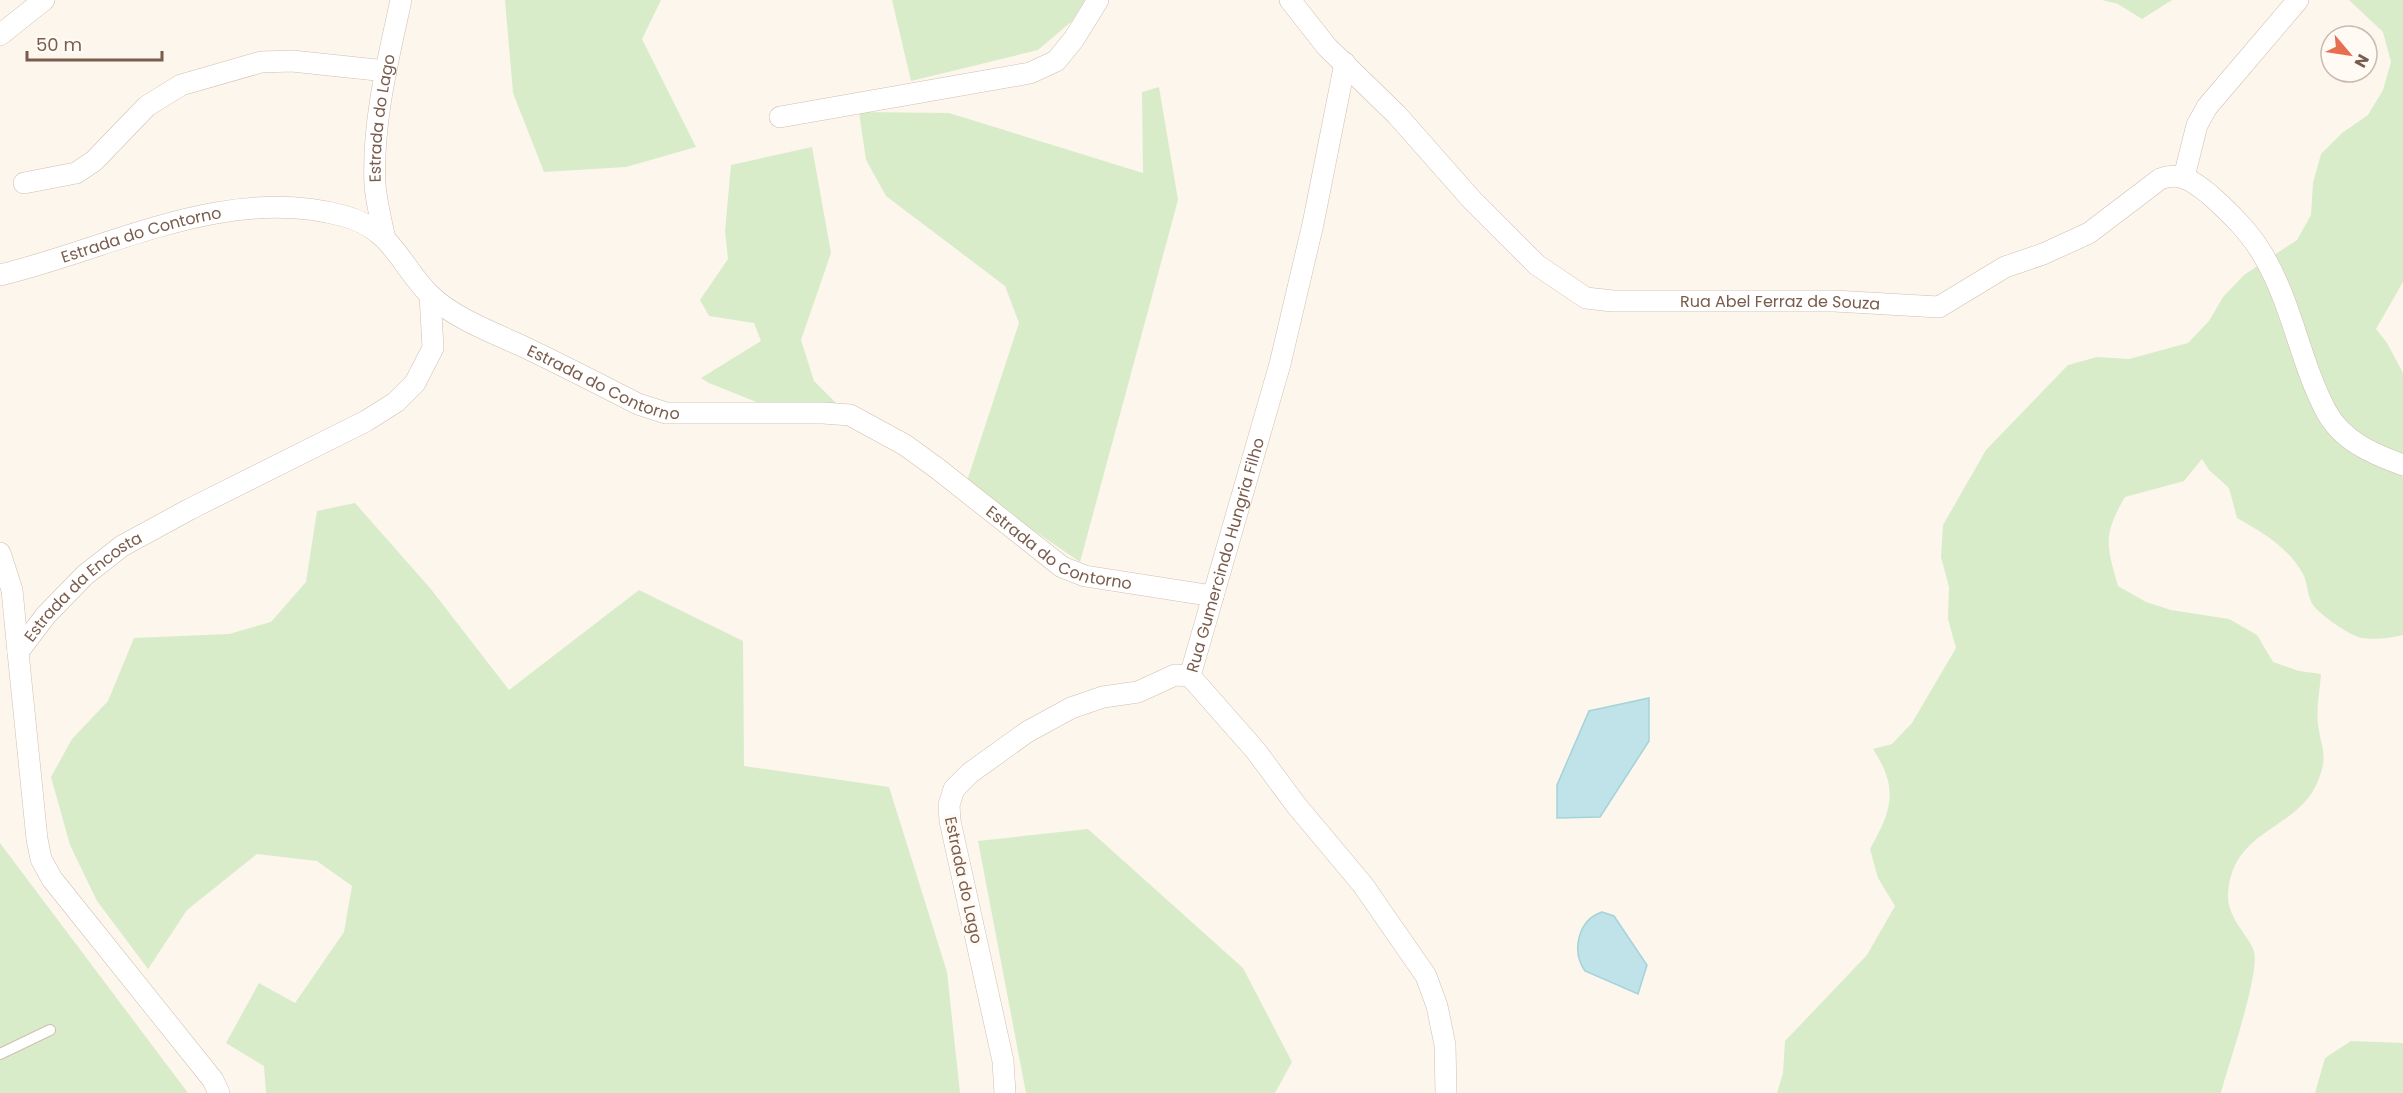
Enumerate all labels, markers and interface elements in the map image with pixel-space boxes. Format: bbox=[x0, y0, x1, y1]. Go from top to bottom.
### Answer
scale bar bbox=[27, 24, 162, 62]
north arrow bbox=[2319, 24, 2379, 84]
text: 50 m bbox=[36, 32, 82, 57]
text: N bbox=[2349, 50, 2375, 72]
street label: Estrada do Lago bbox=[364, 52, 401, 183]
street label: Estrada do Contorno bbox=[58, 201, 223, 269]
street label: Rua Abel Ferraz de Souza bbox=[1680, 290, 1881, 316]
street label: Estrada do Contorno bbox=[523, 339, 680, 426]
street label: Rua Gumercindo Hungria Filho bbox=[1181, 435, 1270, 675]
street label: Estrada do Contorno bbox=[981, 500, 1134, 595]
street label: Estrada da Encosta bbox=[19, 526, 146, 647]
street label: Estrada do Lago bbox=[939, 815, 988, 946]

